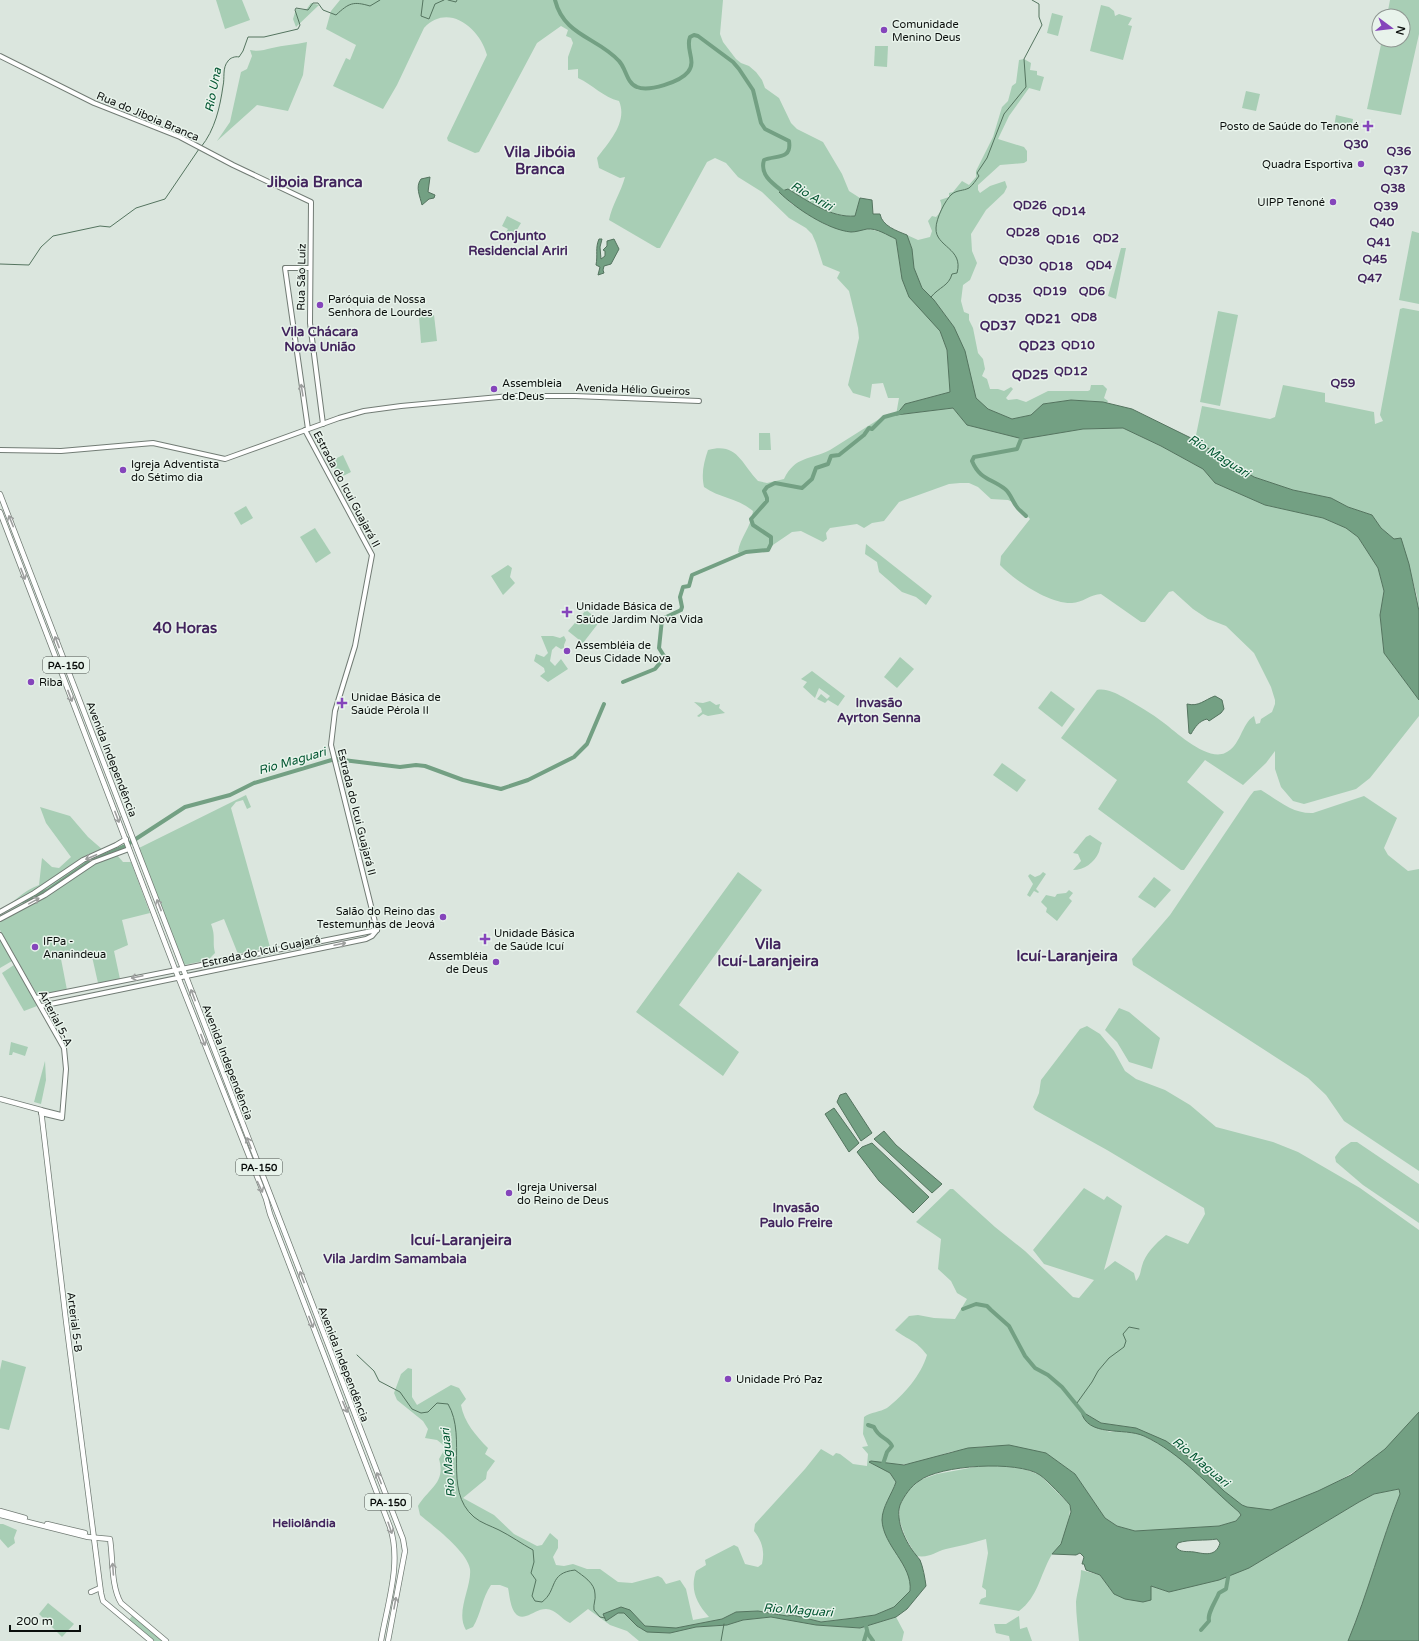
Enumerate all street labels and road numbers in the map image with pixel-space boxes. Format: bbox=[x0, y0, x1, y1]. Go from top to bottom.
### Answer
street label: Rua do Jiboia Branca bbox=[95, 89, 201, 144]
street label: Rua São Luíz bbox=[294, 243, 309, 311]
street label: Avenida Hélio Gueiros bbox=[575, 381, 690, 398]
street label: Estrada do Icui Guajará II bbox=[310, 429, 383, 550]
road number: PA-150 bbox=[43, 657, 89, 673]
street label: Avenida Independência bbox=[83, 700, 140, 819]
street label: Estrada do Icui Guajará II bbox=[334, 747, 379, 877]
street label: Estrada do Icuí Guajará bbox=[201, 933, 322, 970]
street label: Arterial 5-A bbox=[36, 988, 75, 1048]
street label: Avenida Independência bbox=[199, 1003, 256, 1122]
road number: PA-150 bbox=[236, 1159, 282, 1175]
street label: Arterial 5-B bbox=[64, 1291, 85, 1353]
street label: Avenida Independência bbox=[315, 1305, 372, 1424]
road number: PA-150 bbox=[365, 1494, 411, 1510]

